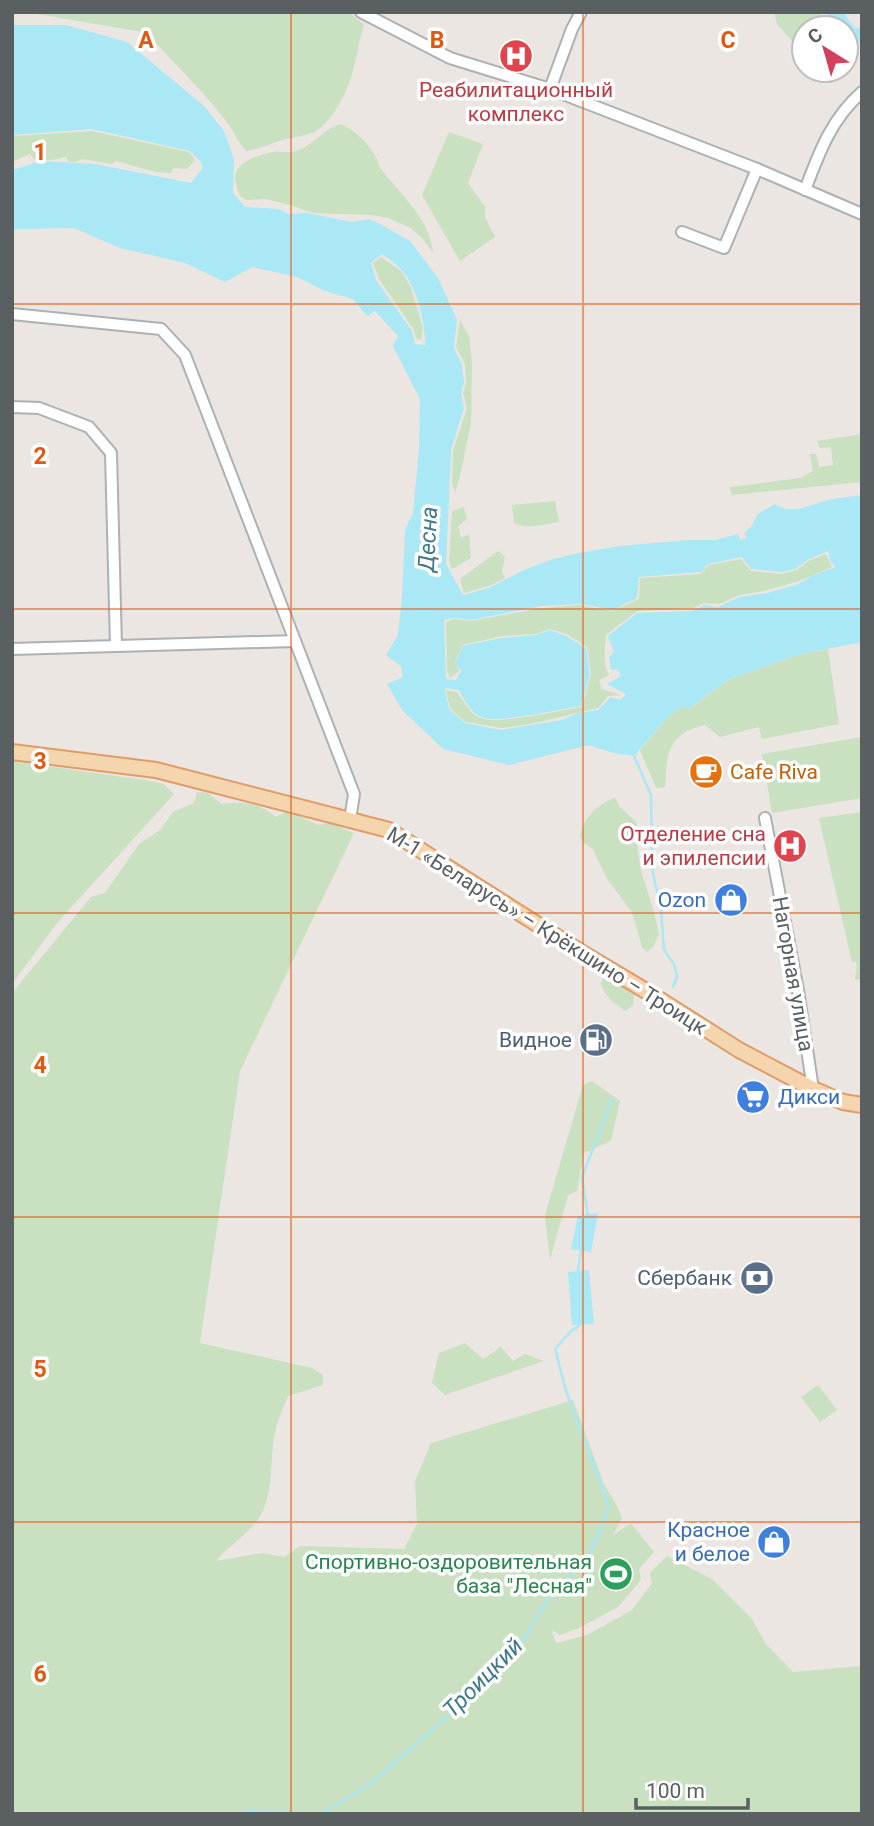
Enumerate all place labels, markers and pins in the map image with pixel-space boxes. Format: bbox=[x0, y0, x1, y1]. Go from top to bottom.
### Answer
hospital icon: Реабилитационный комплекс bbox=[497, 37, 535, 75]
place label: Реабилитационный комплекс bbox=[419, 78, 613, 126]
cafe icon: Cafe Riva bbox=[687, 753, 725, 791]
place label: Cafe Riva bbox=[730, 760, 818, 784]
place label: Отделение сна и эпилепсии bbox=[620, 822, 766, 870]
hospital icon: Отделение сна и эпилепсии bbox=[771, 827, 809, 865]
shop icon: Ozon bbox=[712, 881, 750, 919]
place label: Ozon bbox=[658, 888, 706, 912]
fuel station icon: Видное bbox=[577, 1021, 615, 1059]
place label: Видное bbox=[499, 1028, 572, 1052]
supermarket icon: Дикси bbox=[734, 1078, 772, 1116]
place label: Дикси bbox=[778, 1085, 840, 1109]
bank icon: Сбербанк bbox=[738, 1259, 776, 1297]
place label: Сбербанк bbox=[637, 1266, 733, 1290]
place label: Красное и белое bbox=[667, 1518, 750, 1566]
shop icon: Красное и белое bbox=[755, 1523, 793, 1561]
place label: Спортивно-оздоровительная база "Лесная" bbox=[305, 1550, 592, 1598]
sports icon: Спортивно-оздоровительная база "Лесная" bbox=[597, 1555, 635, 1593]

